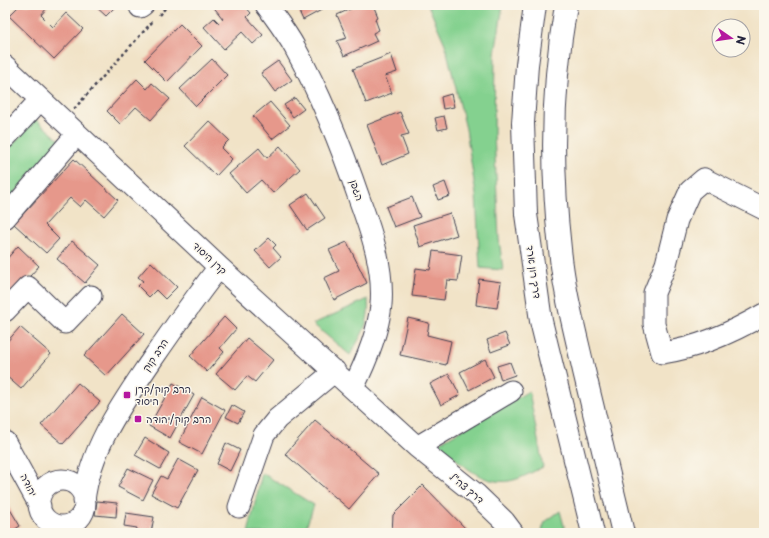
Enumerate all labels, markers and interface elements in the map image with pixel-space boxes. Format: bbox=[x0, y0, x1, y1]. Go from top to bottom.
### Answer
north arrow bbox=[711, 18, 751, 58]
text: N bbox=[732, 34, 750, 47]
street label: הגפן bbox=[347, 177, 368, 202]
street label: קרן היסוד bbox=[190, 238, 231, 277]
street label: דרך רון ארד bbox=[523, 244, 546, 300]
street label: הרב קוק bbox=[138, 335, 171, 374]
place label: הרב קוק/קרן היסוד bbox=[135, 381, 191, 408]
marker: הרב קוק/קרן היסוד bbox=[122, 390, 132, 400]
place label: הרב קוק/יהודה bbox=[146, 411, 211, 426]
marker: הרב קוק/יהודה bbox=[133, 414, 143, 424]
street label: דרך צה"ל bbox=[447, 469, 488, 507]
street label: יהודה bbox=[17, 471, 42, 499]

